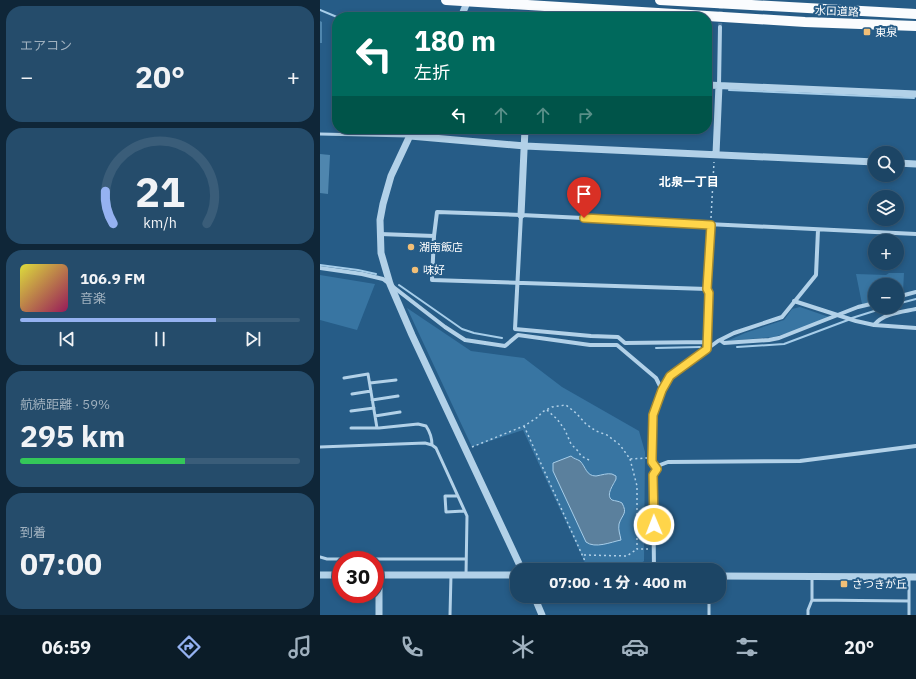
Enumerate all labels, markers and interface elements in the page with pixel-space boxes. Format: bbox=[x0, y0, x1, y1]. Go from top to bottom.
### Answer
street label: 水口道路 bbox=[815, 3, 859, 19]
text: 180 m bbox=[414, 22, 496, 59]
place label: 東泉 bbox=[875, 25, 898, 39]
marker: 東泉 bbox=[862, 27, 872, 37]
icon: left bbox=[348, 28, 400, 80]
text: エアコン bbox=[20, 37, 72, 54]
text: 20° bbox=[135, 57, 185, 96]
text: 左折 bbox=[414, 61, 450, 84]
text: − bbox=[20, 62, 33, 91]
text: + bbox=[287, 62, 300, 91]
icon: left bbox=[448, 104, 470, 126]
icon: ahead bbox=[490, 104, 512, 126]
icon: ahead bbox=[532, 104, 554, 126]
icon: right bbox=[574, 104, 596, 126]
map controls bbox=[868, 146, 904, 314]
button: search bbox=[868, 146, 904, 182]
text: 21 bbox=[135, 163, 185, 217]
district label: 北泉一丁目 bbox=[659, 174, 719, 189]
pin bbox=[567, 177, 601, 218]
icon: arrive bbox=[573, 183, 595, 205]
button: layers bbox=[868, 190, 904, 226]
text: km/h bbox=[143, 212, 177, 231]
button: + bbox=[868, 234, 904, 270]
place label: 湖南飯店 bbox=[419, 240, 463, 254]
marker: 湖南飯店 bbox=[406, 242, 416, 252]
place label: 味好 bbox=[423, 263, 445, 277]
marker: 味好 bbox=[410, 265, 420, 275]
text: 106.9 FM bbox=[80, 269, 145, 288]
button: − bbox=[868, 278, 904, 314]
text: 音楽 bbox=[80, 290, 106, 307]
icon: previous bbox=[56, 328, 78, 350]
icon: pause bbox=[149, 328, 171, 350]
icon: next bbox=[242, 328, 264, 350]
text: 航続距離 · 59% bbox=[20, 396, 110, 413]
text: 295 km bbox=[20, 416, 125, 455]
position arrow bbox=[633, 504, 675, 546]
text: 到着 bbox=[20, 524, 46, 541]
text: 07:00 bbox=[20, 544, 102, 583]
speed limit sign: 30 bbox=[332, 551, 384, 603]
text: 07:00 · 1 分 · 400 m bbox=[549, 573, 687, 592]
place label: さつきが丘 bbox=[852, 577, 907, 591]
marker: さつきが丘 bbox=[839, 579, 849, 589]
icon: directions bbox=[175, 633, 203, 661]
icon: music bbox=[286, 633, 314, 661]
icon: phone bbox=[398, 633, 426, 661]
icon: climate bbox=[509, 633, 537, 661]
icon: car bbox=[621, 633, 649, 661]
icon: filters bbox=[733, 633, 761, 661]
text: 06:59 bbox=[42, 636, 91, 659]
text: 20° bbox=[844, 636, 874, 659]

